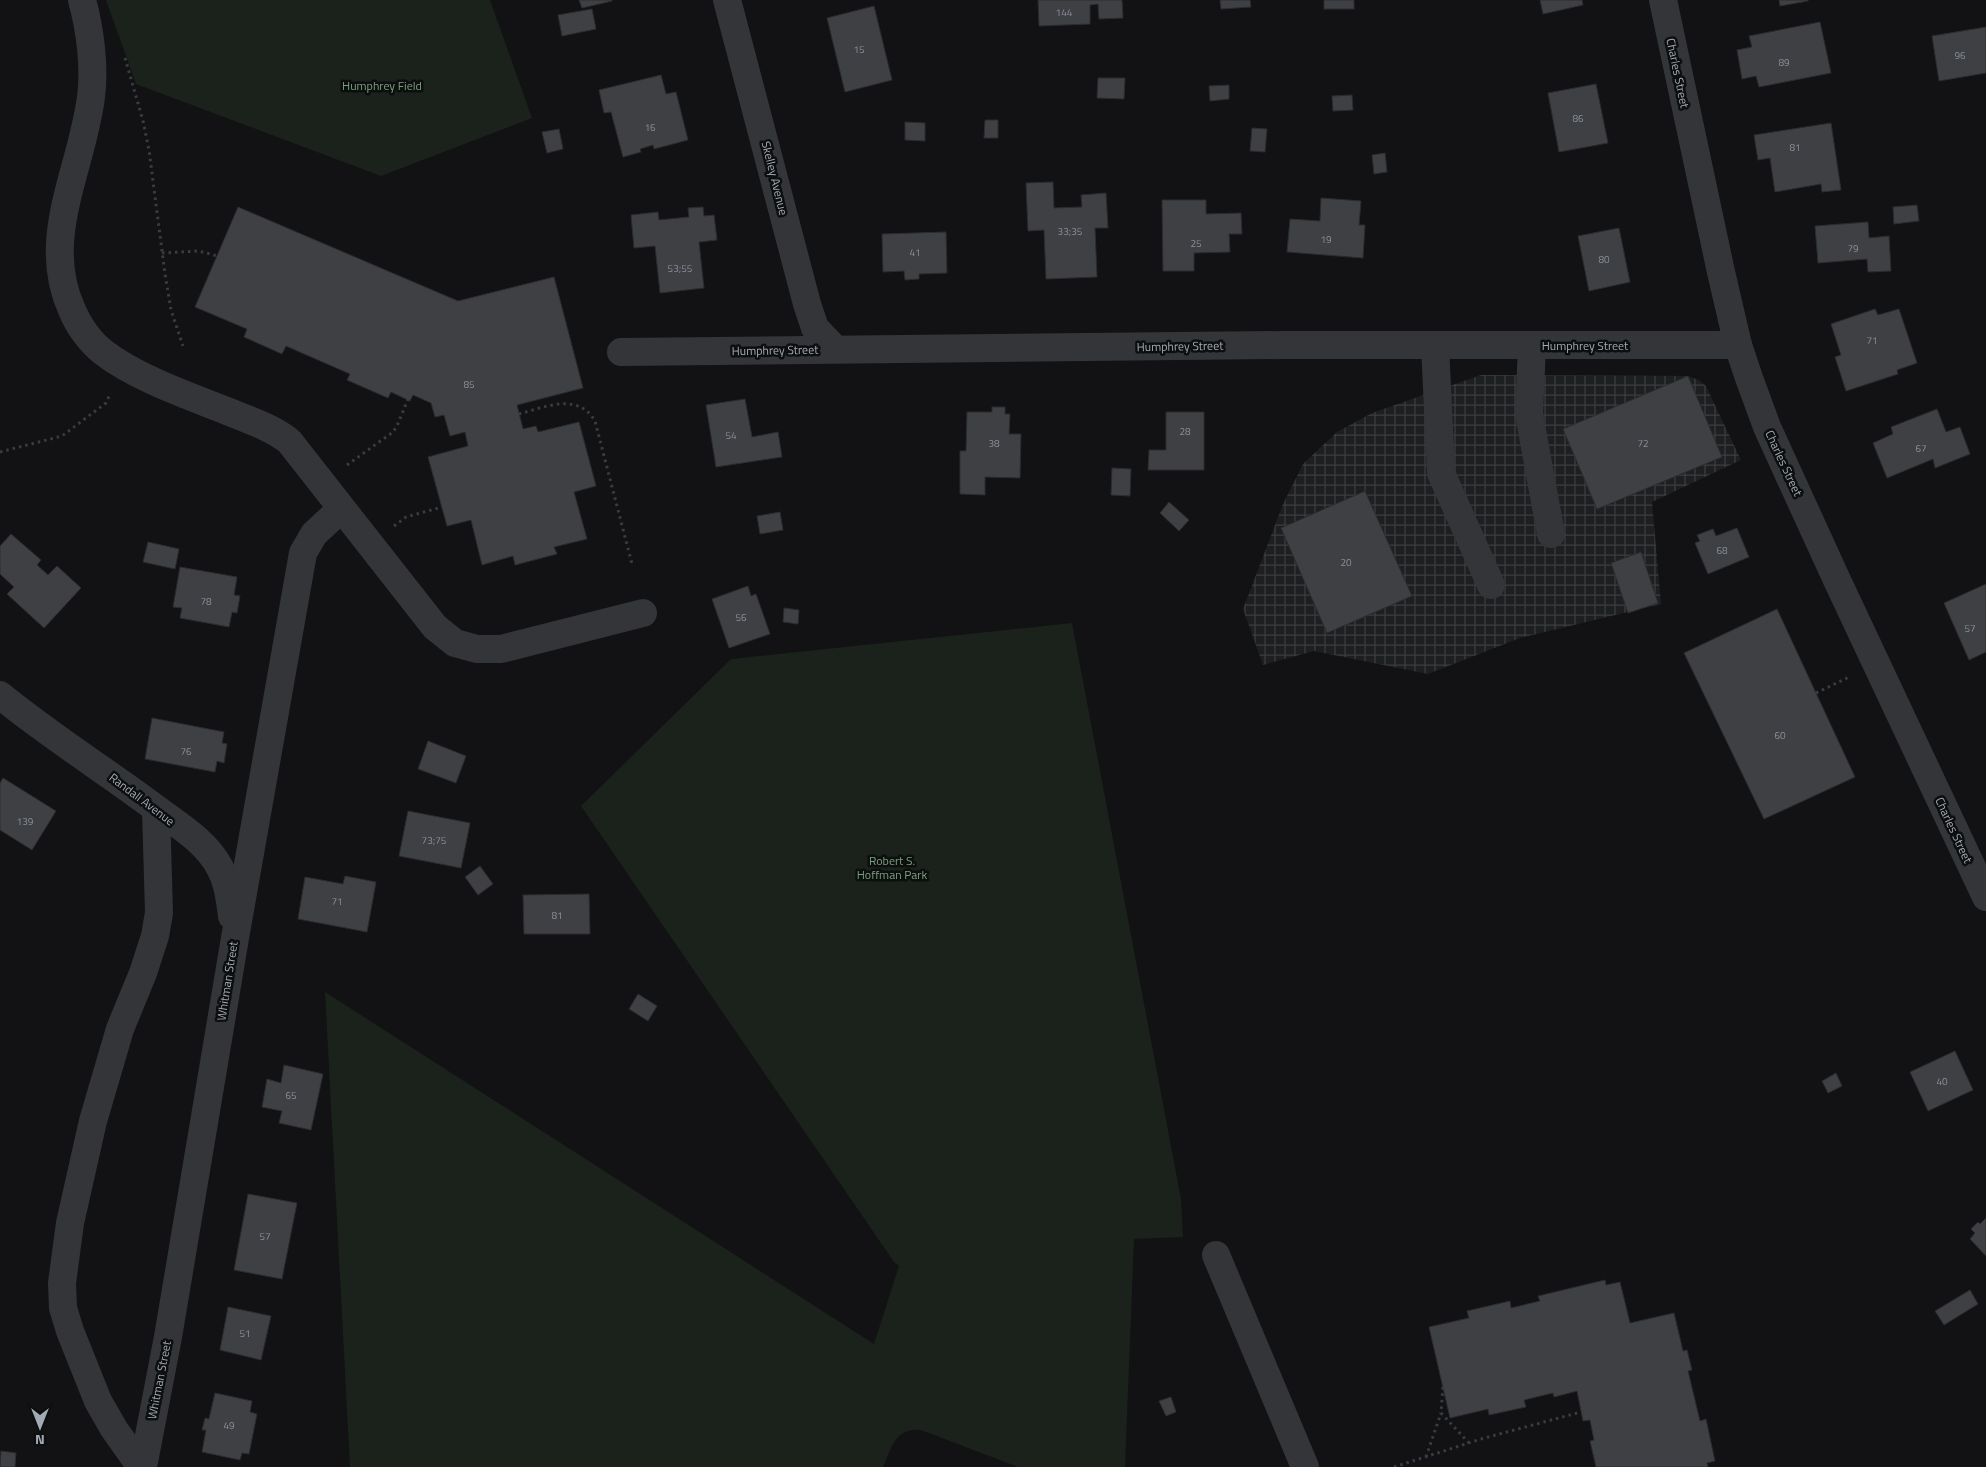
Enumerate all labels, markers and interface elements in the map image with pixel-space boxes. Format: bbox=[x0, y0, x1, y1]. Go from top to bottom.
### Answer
house number: 144 bbox=[1056, 5, 1073, 20]
street label: Charles Street bbox=[1661, 36, 1695, 111]
house number: 15 bbox=[853, 42, 865, 57]
house number: 96 bbox=[1954, 48, 1966, 63]
house number: 89 bbox=[1778, 55, 1790, 70]
park label: Humphrey Field bbox=[342, 76, 422, 95]
house number: 86 bbox=[1572, 111, 1584, 126]
house number: 16 bbox=[644, 120, 656, 135]
street label: Skelley Avenue bbox=[757, 139, 793, 217]
house number: 81 bbox=[1789, 140, 1801, 155]
house number: 33;35 bbox=[1058, 224, 1083, 239]
house number: 19 bbox=[1320, 232, 1332, 247]
house number: 25 bbox=[1190, 236, 1202, 251]
house number: 79 bbox=[1847, 241, 1859, 256]
house number: 41 bbox=[909, 245, 921, 260]
house number: 80 bbox=[1598, 252, 1610, 267]
house number: 53;55 bbox=[668, 261, 693, 276]
house number: 71 bbox=[1866, 333, 1878, 348]
street label: Humphrey Street bbox=[1137, 336, 1224, 356]
street label: Humphrey Street bbox=[1542, 336, 1629, 355]
street label: Humphrey Street bbox=[732, 340, 819, 360]
house number: 85 bbox=[463, 377, 475, 392]
house number: 28 bbox=[1179, 424, 1191, 439]
street label: Charles Street bbox=[1760, 427, 1808, 500]
house number: 54 bbox=[725, 428, 737, 443]
house number: 38 bbox=[988, 436, 1000, 451]
house number: 72 bbox=[1637, 436, 1649, 451]
house number: 67 bbox=[1915, 441, 1927, 456]
house number: 68 bbox=[1716, 543, 1728, 558]
house number: 20 bbox=[1340, 555, 1352, 570]
house number: 78 bbox=[200, 594, 212, 609]
house number: 56 bbox=[735, 610, 747, 625]
house number: 57 bbox=[1964, 621, 1976, 636]
house number: 60 bbox=[1774, 728, 1786, 743]
house number: 76 bbox=[180, 744, 192, 759]
street label: Randall Avenue bbox=[105, 768, 179, 830]
street label: Charles Street bbox=[1930, 794, 1978, 867]
house number: 139 bbox=[17, 814, 34, 829]
house number: 73;75 bbox=[422, 833, 447, 848]
park label: Robert S. Hoffman Park bbox=[857, 851, 927, 884]
house number: 71 bbox=[331, 894, 343, 909]
house number: 81 bbox=[551, 908, 563, 923]
street label: Whitman Street bbox=[211, 939, 243, 1022]
house number: 40 bbox=[1936, 1074, 1948, 1089]
house number: 65 bbox=[285, 1088, 297, 1103]
house number: 57 bbox=[259, 1229, 271, 1244]
house number: 51 bbox=[239, 1326, 251, 1341]
street label: Whitman Street bbox=[142, 1338, 176, 1421]
north arrow bbox=[15, 1402, 65, 1452]
house number: 49 bbox=[223, 1418, 235, 1433]
text: N bbox=[35, 1430, 45, 1451]

